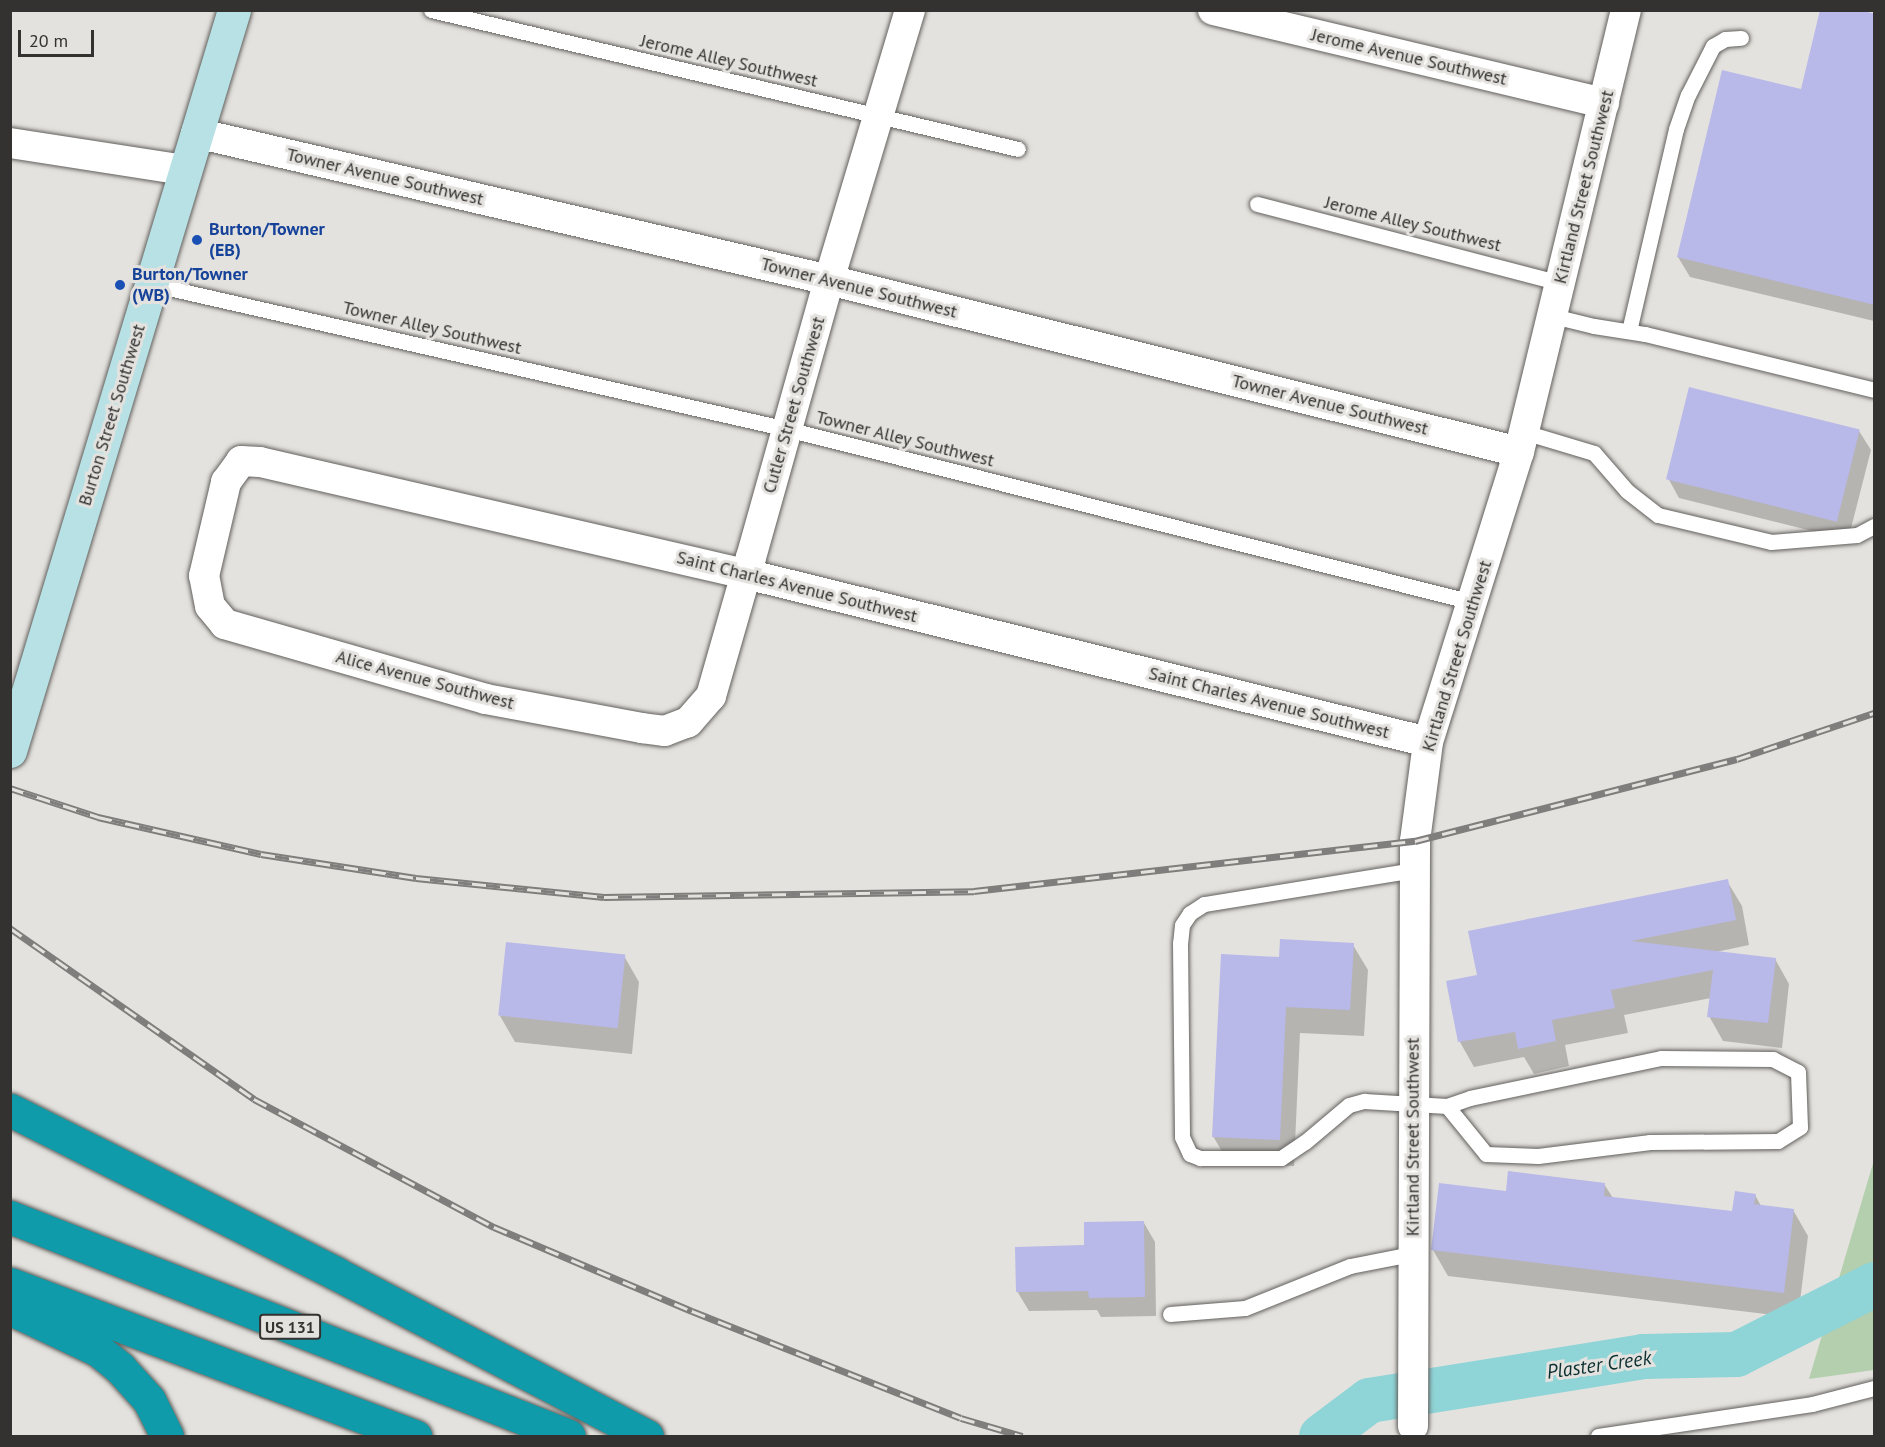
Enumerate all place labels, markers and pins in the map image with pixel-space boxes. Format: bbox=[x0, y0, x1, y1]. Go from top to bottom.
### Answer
place label: Burton/Towner (EB) bbox=[209, 219, 325, 262]
marker: Burton/Towner (EB) bbox=[190, 233, 204, 247]
place label: Burton/Towner (WB) bbox=[132, 264, 248, 306]
marker: Burton/Towner (WB) bbox=[113, 278, 127, 292]

